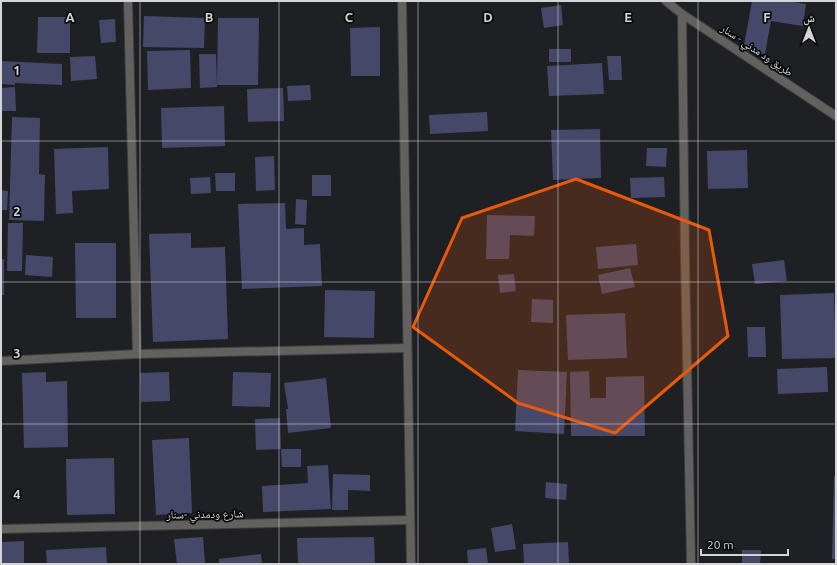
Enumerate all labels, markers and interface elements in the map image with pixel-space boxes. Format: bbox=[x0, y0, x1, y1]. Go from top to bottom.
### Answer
north arrow bbox=[789, 8, 829, 48]
text: A bbox=[65, 10, 75, 24]
text: B bbox=[205, 10, 214, 24]
text: C bbox=[345, 10, 354, 24]
text: D bbox=[483, 10, 493, 24]
text: E bbox=[624, 10, 632, 24]
text: F bbox=[763, 10, 771, 24]
text: ش bbox=[803, 12, 815, 26]
street label: طريق ود مدني - سنار bbox=[717, 21, 795, 81]
text: 1 bbox=[13, 63, 21, 77]
text: 2 bbox=[13, 204, 21, 218]
text: 3 bbox=[13, 346, 21, 360]
text: 4 bbox=[13, 487, 21, 501]
street label: شارع ودمدني -سنار bbox=[165, 507, 244, 523]
scale bar bbox=[701, 531, 788, 557]
text: 20 m bbox=[707, 538, 734, 551]

